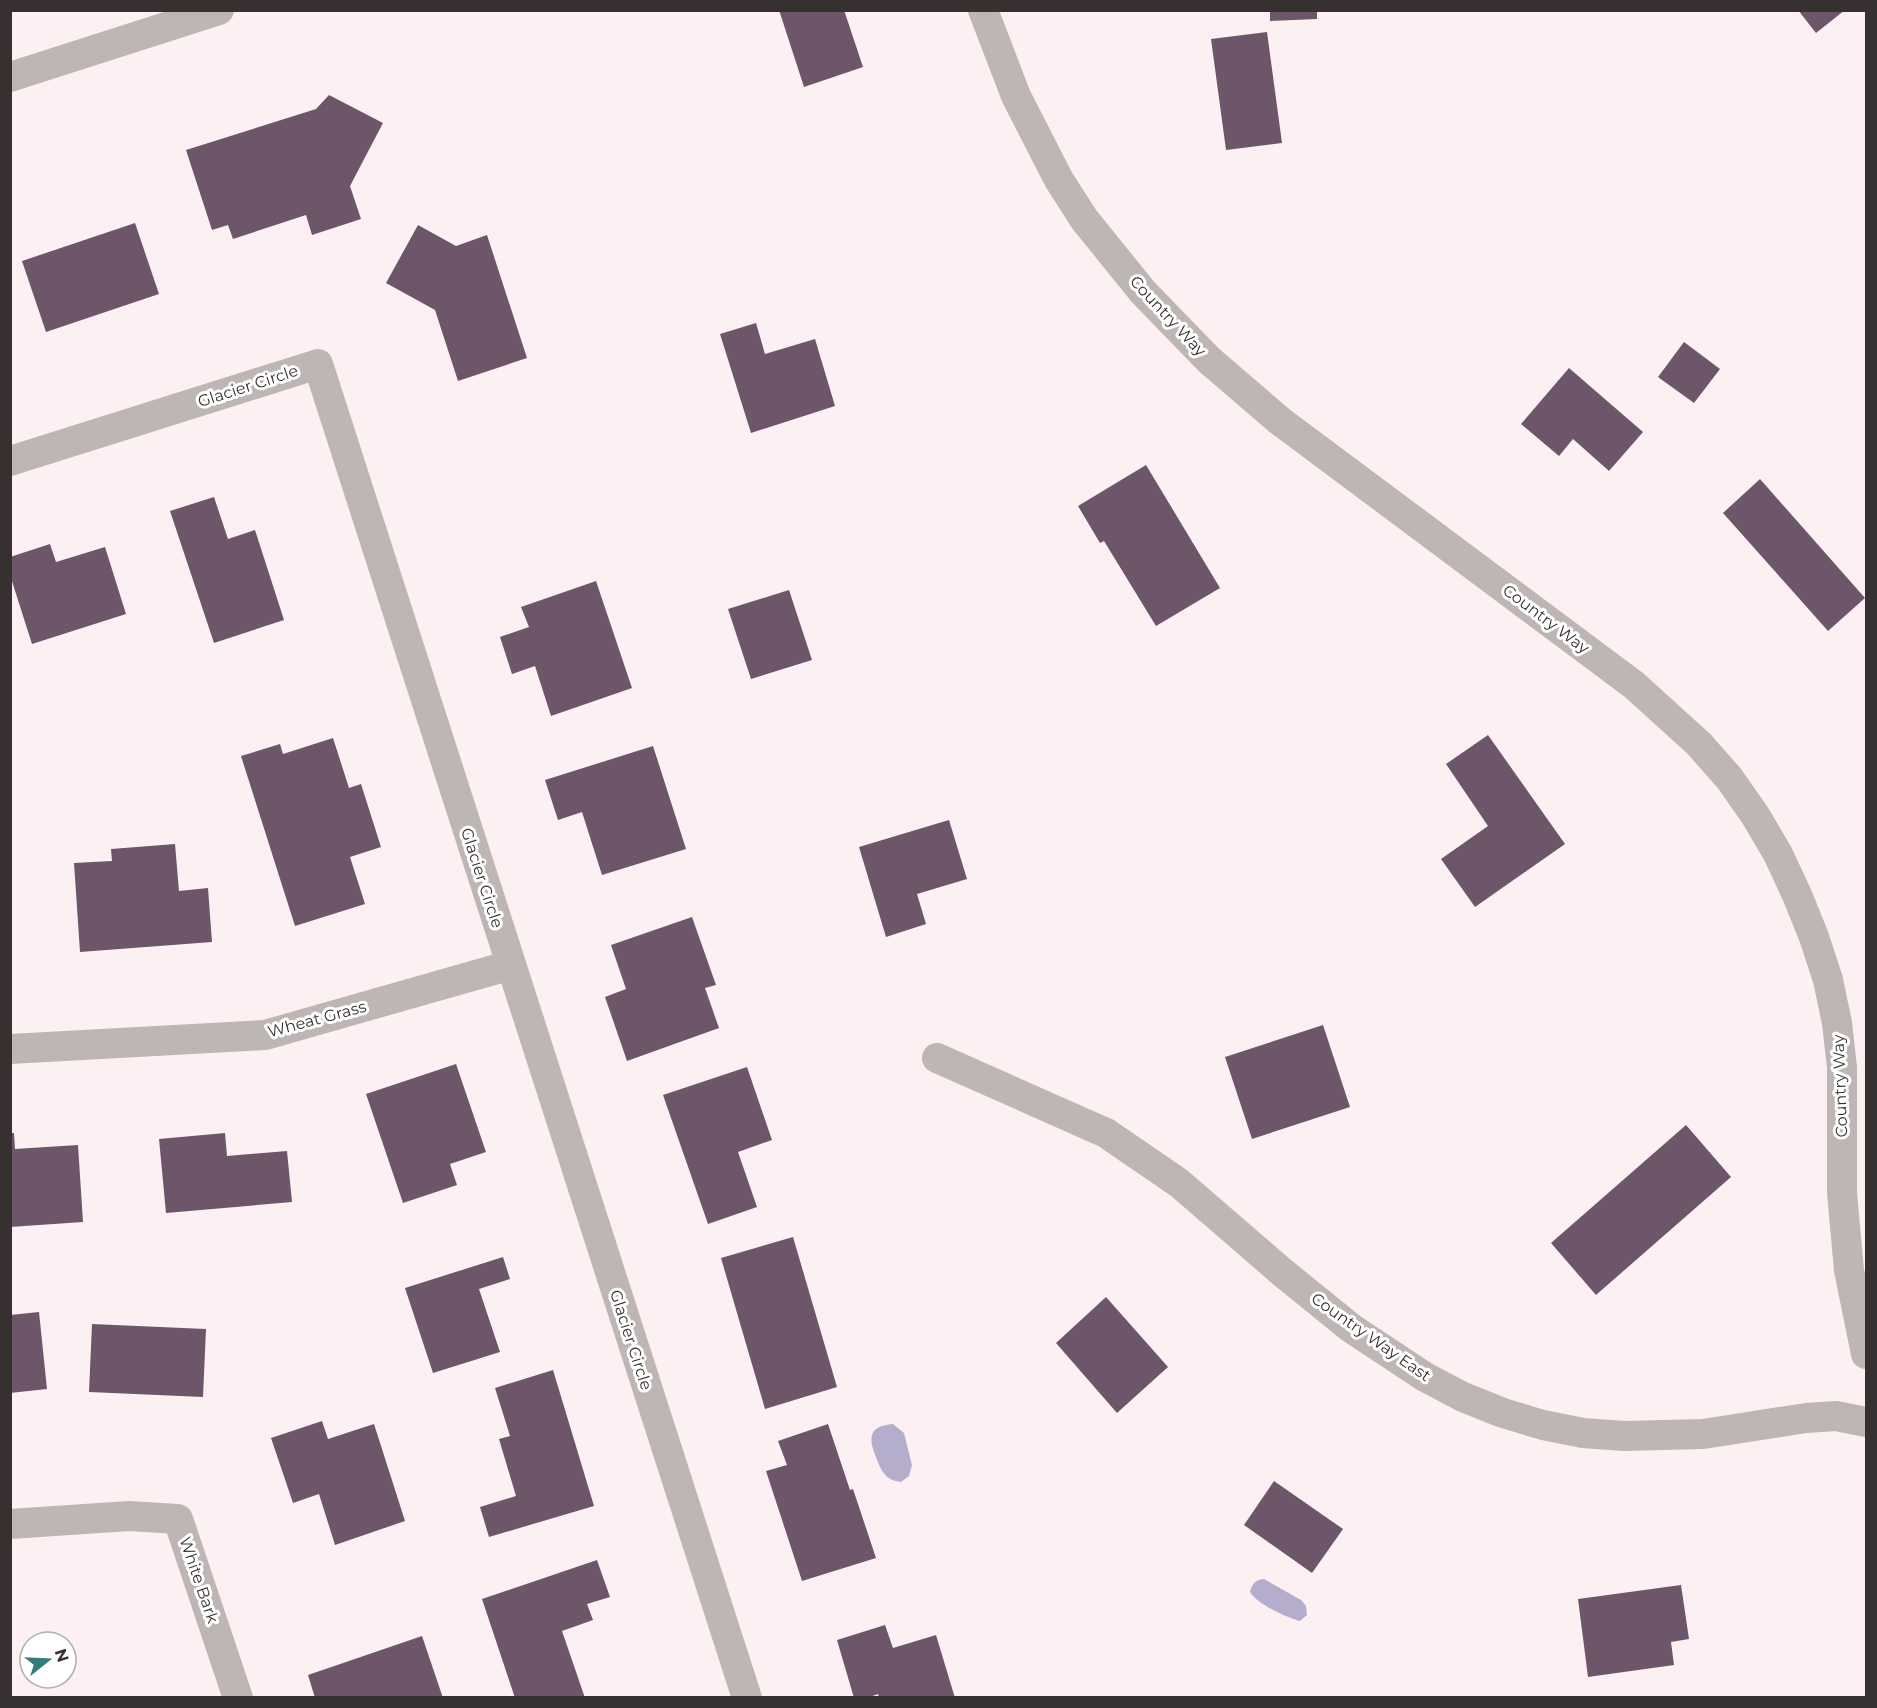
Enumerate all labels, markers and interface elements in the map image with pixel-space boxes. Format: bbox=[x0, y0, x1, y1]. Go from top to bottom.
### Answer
street label: Country Way bbox=[1126, 272, 1210, 360]
street label: Glacier Circle bbox=[195, 361, 301, 411]
street label: Country Way bbox=[1499, 580, 1593, 658]
street label: Glacier Circle bbox=[457, 825, 507, 931]
street label: Wheat Grass bbox=[266, 997, 368, 1041]
street label: Country Way bbox=[1829, 1034, 1851, 1138]
street label: Glacier Circle bbox=[606, 1287, 656, 1393]
street label: Country Way East bbox=[1308, 1289, 1435, 1386]
street label: White Bark bbox=[175, 1534, 223, 1626]
north arrow bbox=[18, 1630, 78, 1690]
text: N bbox=[51, 1646, 73, 1665]

